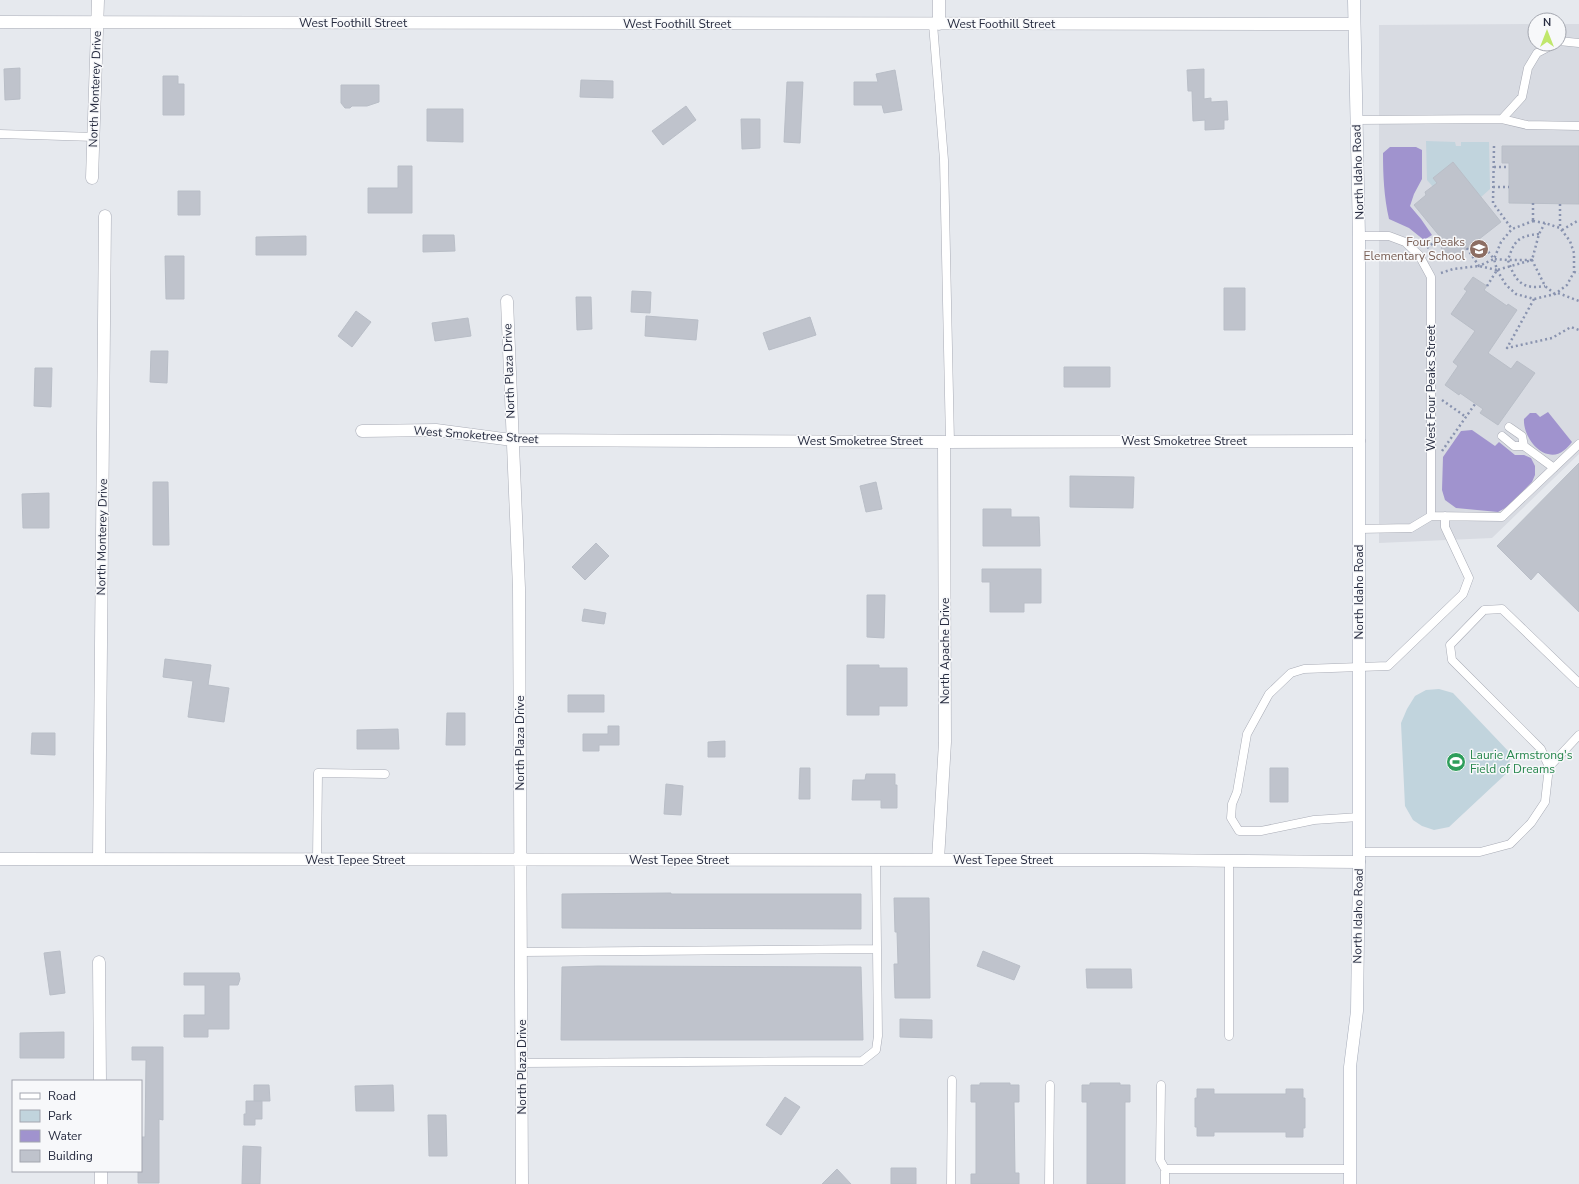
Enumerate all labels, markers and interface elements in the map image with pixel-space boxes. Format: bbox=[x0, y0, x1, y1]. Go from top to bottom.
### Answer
north arrow bbox=[1527, 12, 1567, 52]
street label: West Foothill Street bbox=[299, 15, 408, 31]
text: N bbox=[1543, 15, 1551, 30]
street label: West Foothill Street bbox=[623, 16, 732, 32]
street label: West Foothill Street bbox=[947, 16, 1056, 32]
street label: North Monterey Drive bbox=[85, 30, 105, 148]
street label: North Idaho Road bbox=[1348, 124, 1368, 220]
place label: Four Peaks Elementary School bbox=[1364, 234, 1465, 264]
school or university icon: Four Peaks Elementary School bbox=[1468, 238, 1490, 260]
street label: North Plaza Drive bbox=[499, 323, 519, 419]
street label: West Four Peaks Street bbox=[1423, 324, 1439, 451]
street label: West Smoketree Street bbox=[413, 423, 540, 447]
street label: West Smoketree Street bbox=[797, 433, 924, 449]
street label: West Smoketree Street bbox=[1121, 433, 1248, 449]
street label: North Monterey Drive bbox=[93, 478, 111, 596]
street label: North Idaho Road bbox=[1351, 544, 1367, 640]
street label: North Apache Drive bbox=[937, 598, 953, 704]
street label: North Plaza Drive bbox=[512, 695, 528, 791]
place label: Laurie Armstrong's Field of Dreams bbox=[1470, 747, 1573, 777]
sports icon: Laurie Armstrong's Field of Dreams bbox=[1445, 751, 1467, 773]
street label: West Tepee Street bbox=[305, 852, 406, 868]
street label: West Tepee Street bbox=[629, 852, 730, 868]
street label: West Tepee Street bbox=[953, 852, 1054, 868]
street label: North Idaho Road bbox=[1349, 868, 1367, 964]
street label: North Plaza Drive bbox=[514, 1019, 530, 1115]
legend bbox=[12, 1080, 142, 1172]
text: Road bbox=[48, 1088, 76, 1104]
text: Park bbox=[48, 1108, 73, 1124]
text: Water bbox=[48, 1128, 82, 1144]
text: Building bbox=[48, 1148, 93, 1164]

